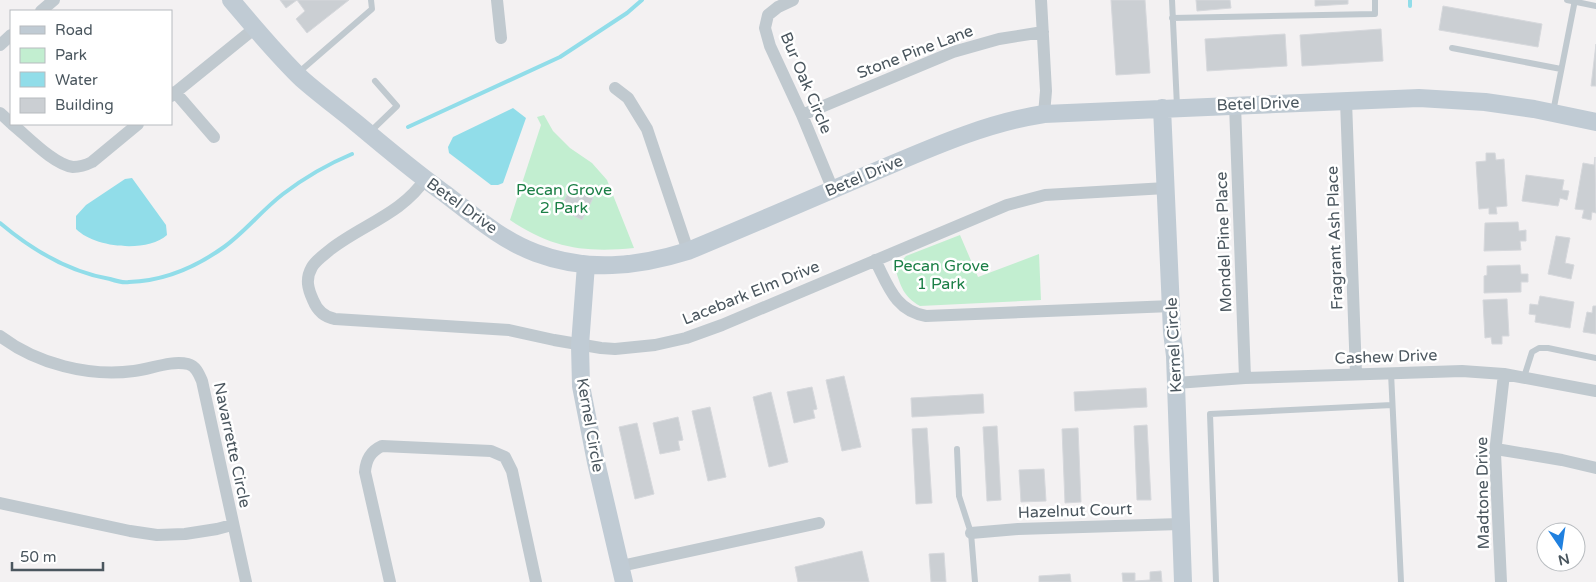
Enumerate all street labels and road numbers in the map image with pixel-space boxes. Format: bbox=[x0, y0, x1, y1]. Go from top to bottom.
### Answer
street label: Stone Pine Lane bbox=[854, 21, 976, 83]
street label: Bur Oak Circle bbox=[776, 29, 836, 137]
street label: Betel Drive bbox=[1216, 93, 1300, 115]
street label: Betel Drive bbox=[822, 151, 906, 201]
street label: Fragrant Ash Place bbox=[1322, 166, 1348, 310]
street label: Mondel Pine Place bbox=[1212, 171, 1236, 313]
street label: Betel Drive bbox=[423, 174, 501, 238]
street label: Lacebark Elm Drive bbox=[679, 256, 823, 330]
street label: Kernel Circle bbox=[1162, 297, 1186, 393]
street label: Cashew Drive bbox=[1334, 345, 1438, 369]
street label: Kernel Circle bbox=[572, 376, 608, 474]
street label: Navarrette Circle bbox=[209, 380, 255, 510]
street label: Madtone Drive bbox=[1472, 437, 1494, 549]
street label: Hazelnut Court bbox=[1018, 499, 1132, 523]

